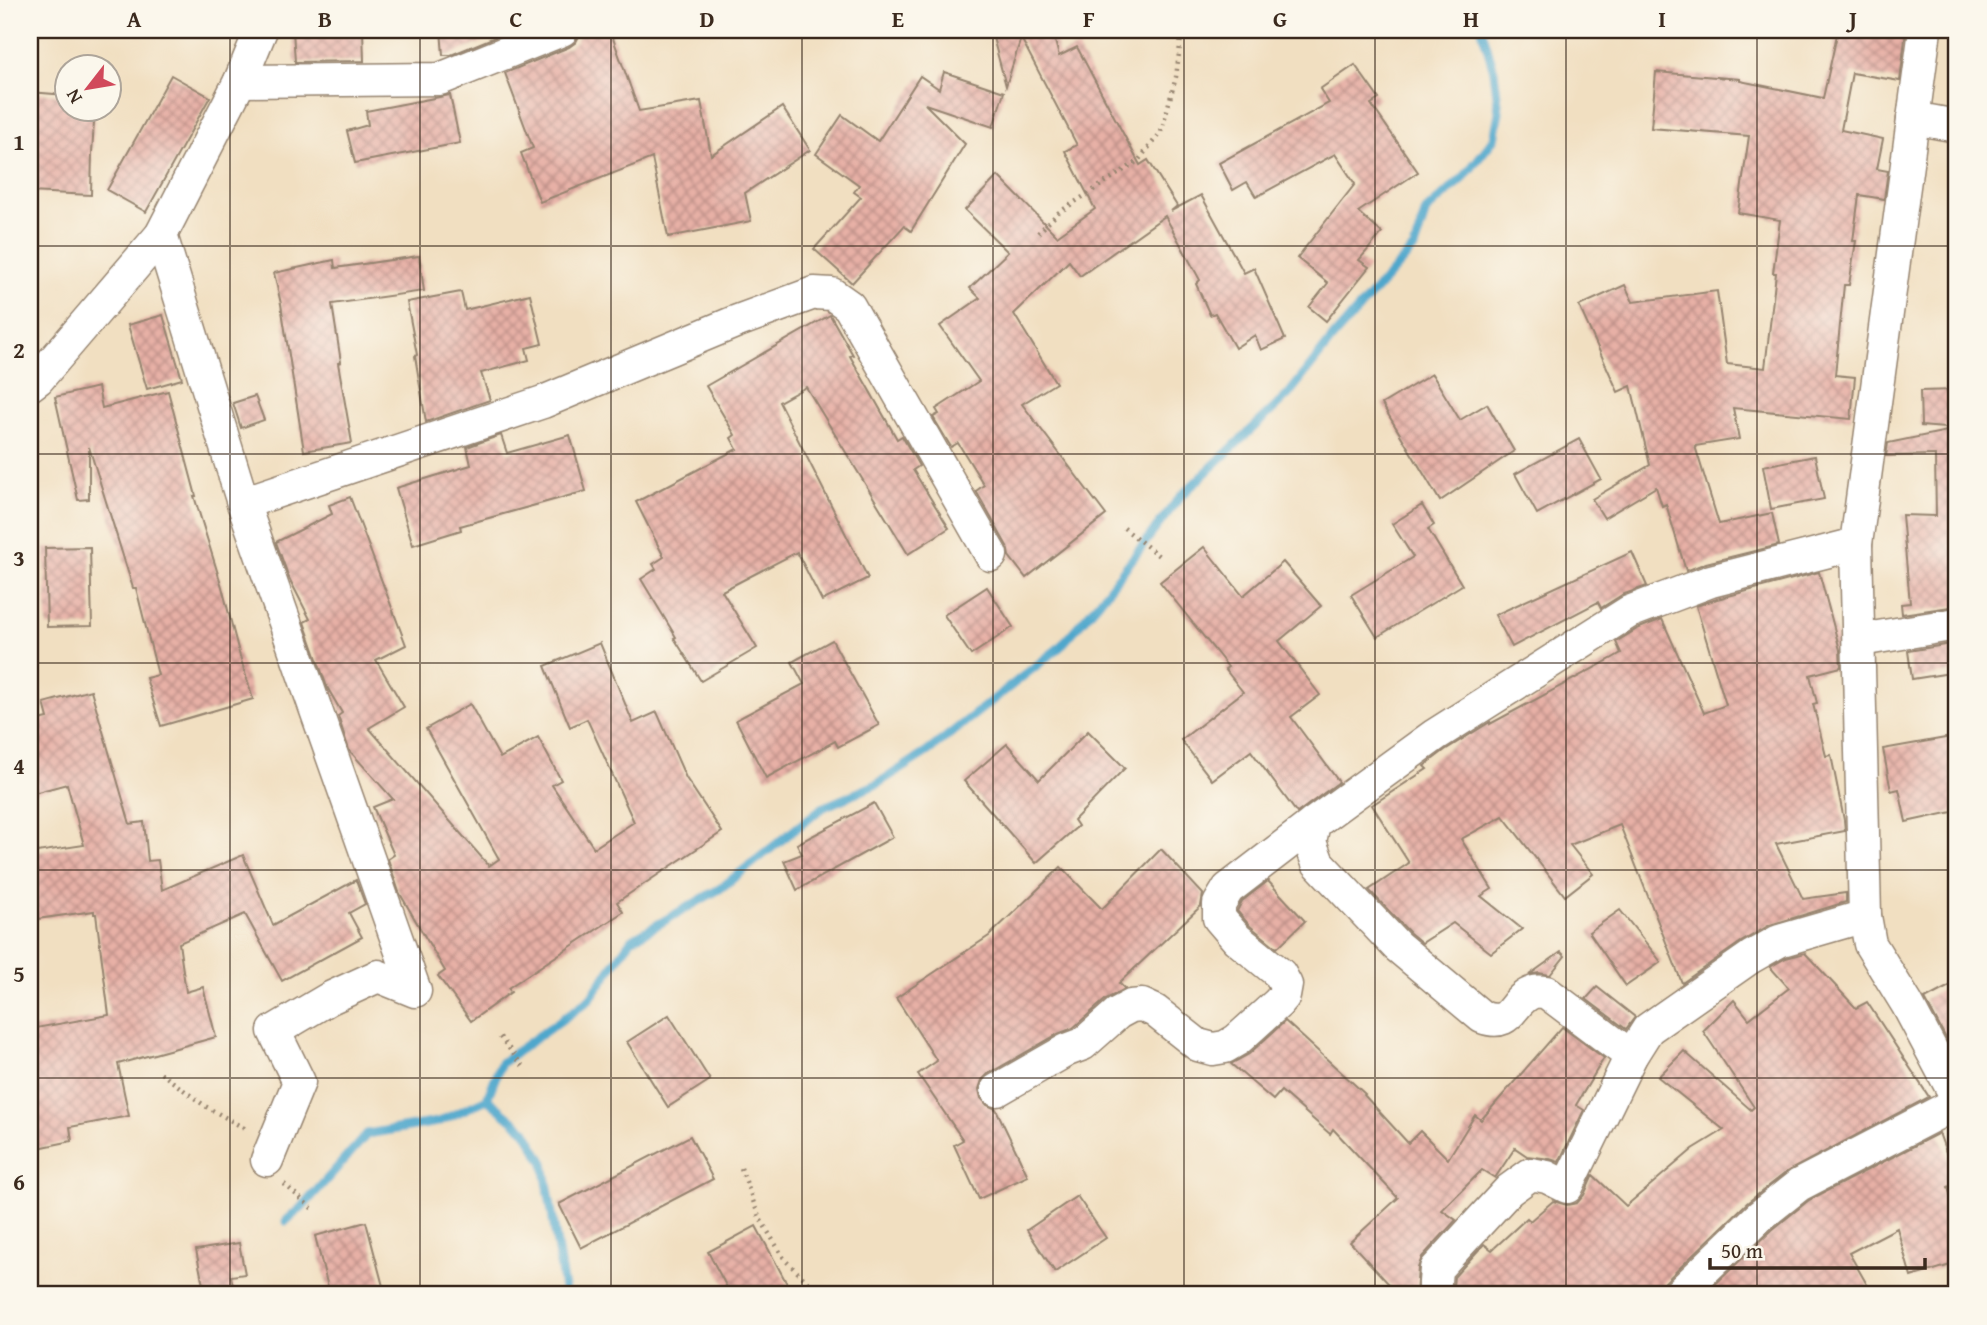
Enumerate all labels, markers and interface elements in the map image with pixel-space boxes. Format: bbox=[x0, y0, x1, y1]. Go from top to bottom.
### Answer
text: A bbox=[127, 2, 142, 35]
text: B bbox=[318, 2, 332, 35]
text: C bbox=[509, 2, 523, 35]
text: D bbox=[700, 2, 715, 35]
text: E bbox=[892, 2, 904, 35]
text: F bbox=[1083, 2, 1095, 35]
text: G bbox=[1273, 2, 1287, 35]
text: H bbox=[1463, 2, 1479, 35]
text: I bbox=[1658, 2, 1666, 35]
text: J bbox=[1845, 2, 1857, 35]
north arrow bbox=[52, 52, 122, 122]
text: N bbox=[58, 84, 89, 109]
text: 1 bbox=[13, 125, 25, 158]
text: 2 bbox=[13, 333, 25, 366]
text: 3 bbox=[13, 541, 25, 574]
text: 4 bbox=[13, 749, 25, 782]
text: 5 bbox=[13, 957, 25, 990]
text: 6 bbox=[13, 1165, 25, 1198]
scale bar bbox=[1710, 1227, 1926, 1271]
text: 50 m bbox=[1721, 1235, 1763, 1266]

